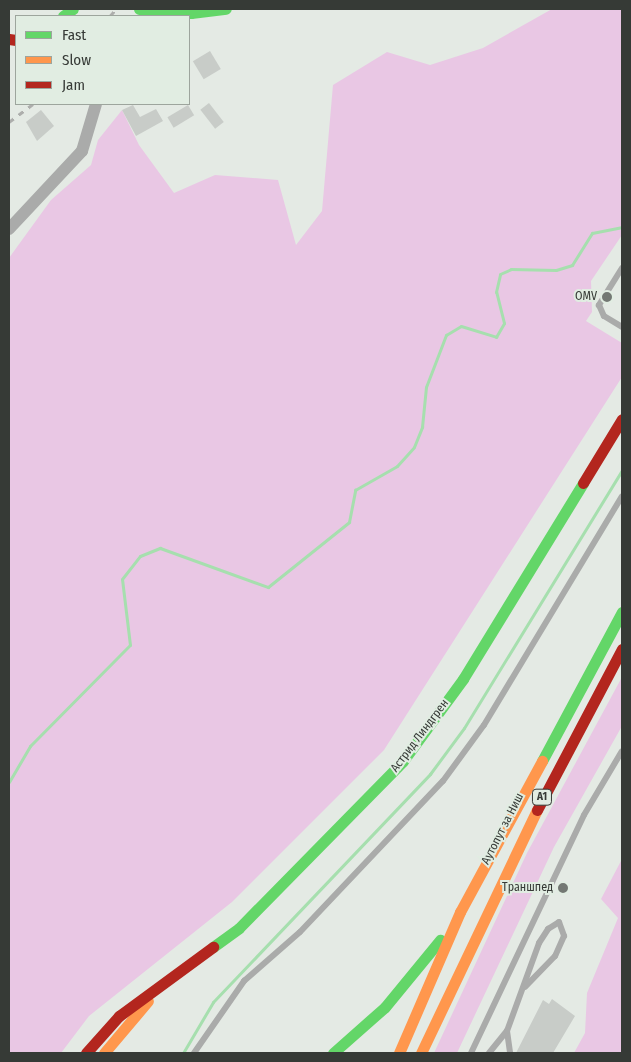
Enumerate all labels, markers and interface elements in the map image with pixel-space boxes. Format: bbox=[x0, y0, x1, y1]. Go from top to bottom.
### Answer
legend bbox=[15, 15, 190, 105]
text: Fast bbox=[62, 26, 86, 44]
text: Slow bbox=[62, 51, 91, 69]
text: Jam bbox=[62, 76, 85, 94]
place label: OMV bbox=[575, 290, 597, 304]
marker: OMV bbox=[601, 291, 613, 303]
street label: Астрид Линдгрен bbox=[388, 697, 452, 775]
road number: A1 bbox=[531, 789, 553, 806]
street label: Аутопут за Ниш bbox=[479, 791, 527, 867]
place label: Траншпед bbox=[502, 881, 553, 895]
marker: Траншпед bbox=[557, 882, 569, 894]

